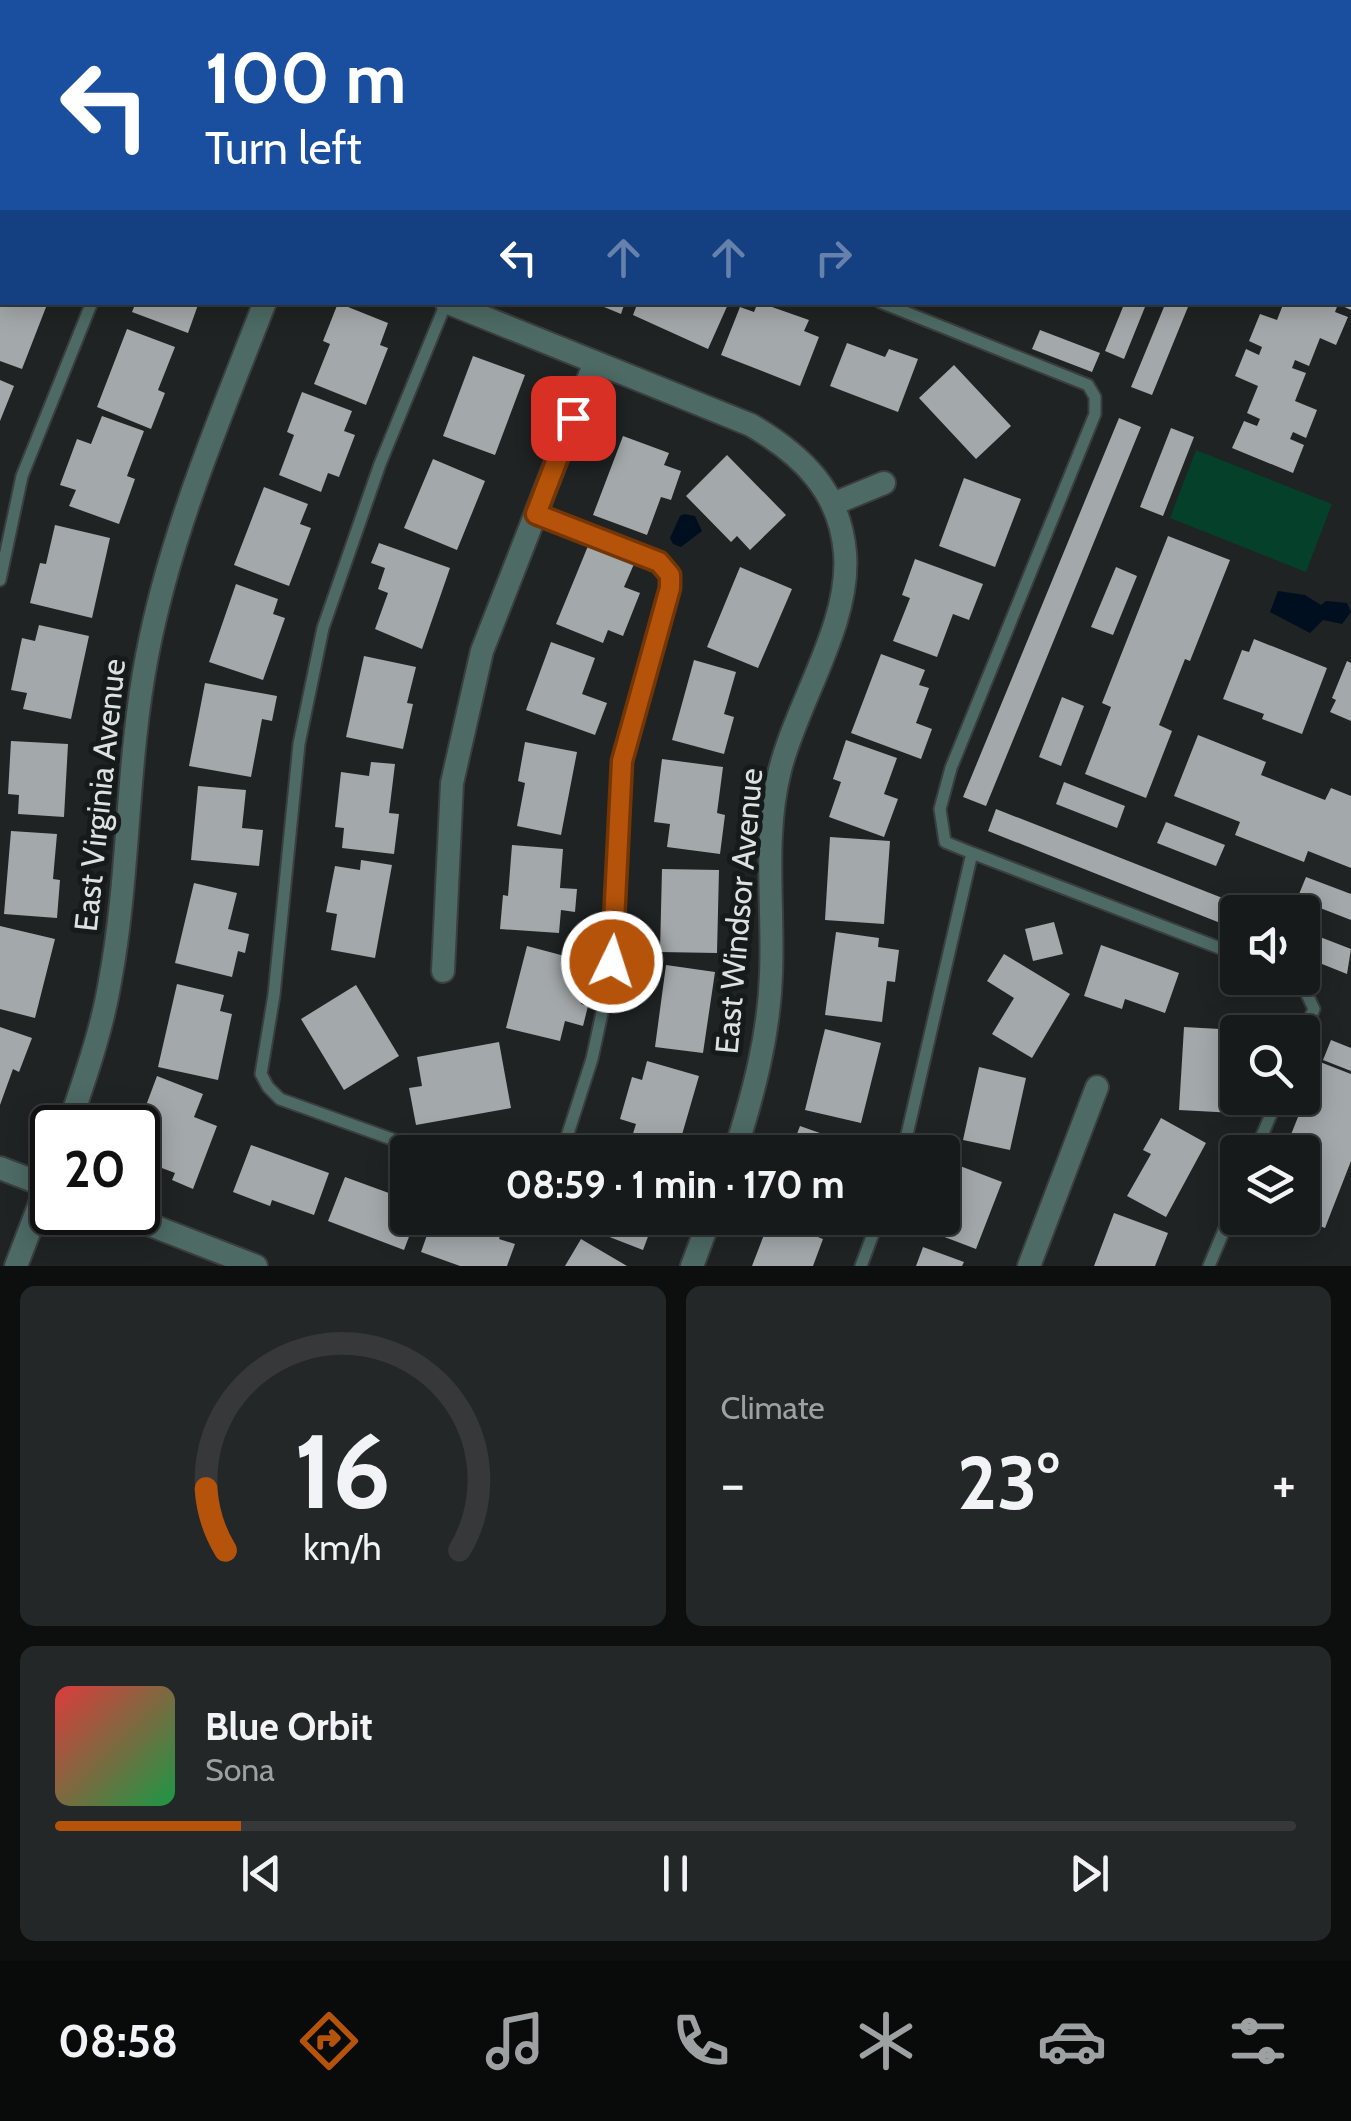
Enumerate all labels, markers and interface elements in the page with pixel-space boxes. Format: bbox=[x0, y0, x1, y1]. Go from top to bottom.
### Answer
text: 100 m bbox=[205, 35, 406, 121]
icon: left bbox=[40, 40, 170, 170]
text: Turn left bbox=[205, 121, 362, 175]
icon: left bbox=[491, 230, 546, 285]
icon: ahead bbox=[596, 230, 651, 285]
icon: ahead bbox=[701, 230, 756, 285]
icon: right bbox=[806, 230, 861, 285]
pin bbox=[531, 376, 616, 461]
icon: arrive bbox=[546, 391, 601, 446]
street label: East Virginia Avenue bbox=[66, 657, 133, 933]
street label: East Windsor Avenue bbox=[707, 767, 770, 1055]
map controls bbox=[1220, 895, 1320, 1235]
button: sound bbox=[1220, 895, 1320, 995]
position arrow bbox=[560, 910, 664, 1014]
button: search bbox=[1220, 1015, 1320, 1115]
speed limit sign: 20 bbox=[30, 1105, 160, 1235]
button: layers bbox=[1220, 1135, 1320, 1235]
text: 08:59 · 1 min · 170 m bbox=[506, 1161, 844, 1208]
text: Climate bbox=[721, 1388, 825, 1427]
text: 16 bbox=[294, 1408, 391, 1534]
text: 23° bbox=[957, 1437, 1059, 1528]
text: − bbox=[721, 1450, 745, 1517]
text: + bbox=[1272, 1450, 1296, 1517]
text: km/h bbox=[304, 1526, 382, 1569]
text: Blue Orbit bbox=[205, 1703, 373, 1750]
text: Sona bbox=[205, 1750, 275, 1789]
icon: previous bbox=[234, 1846, 289, 1901]
icon: pause bbox=[648, 1846, 703, 1901]
icon: next bbox=[1062, 1846, 1117, 1901]
icon: directions bbox=[294, 2006, 364, 2076]
icon: music bbox=[480, 2006, 550, 2076]
icon: phone bbox=[666, 2006, 736, 2076]
icon: climate bbox=[851, 2006, 921, 2076]
icon: car bbox=[1037, 2006, 1107, 2076]
icon: filters bbox=[1223, 2006, 1293, 2076]
text: 08:58 bbox=[58, 2014, 178, 2068]

